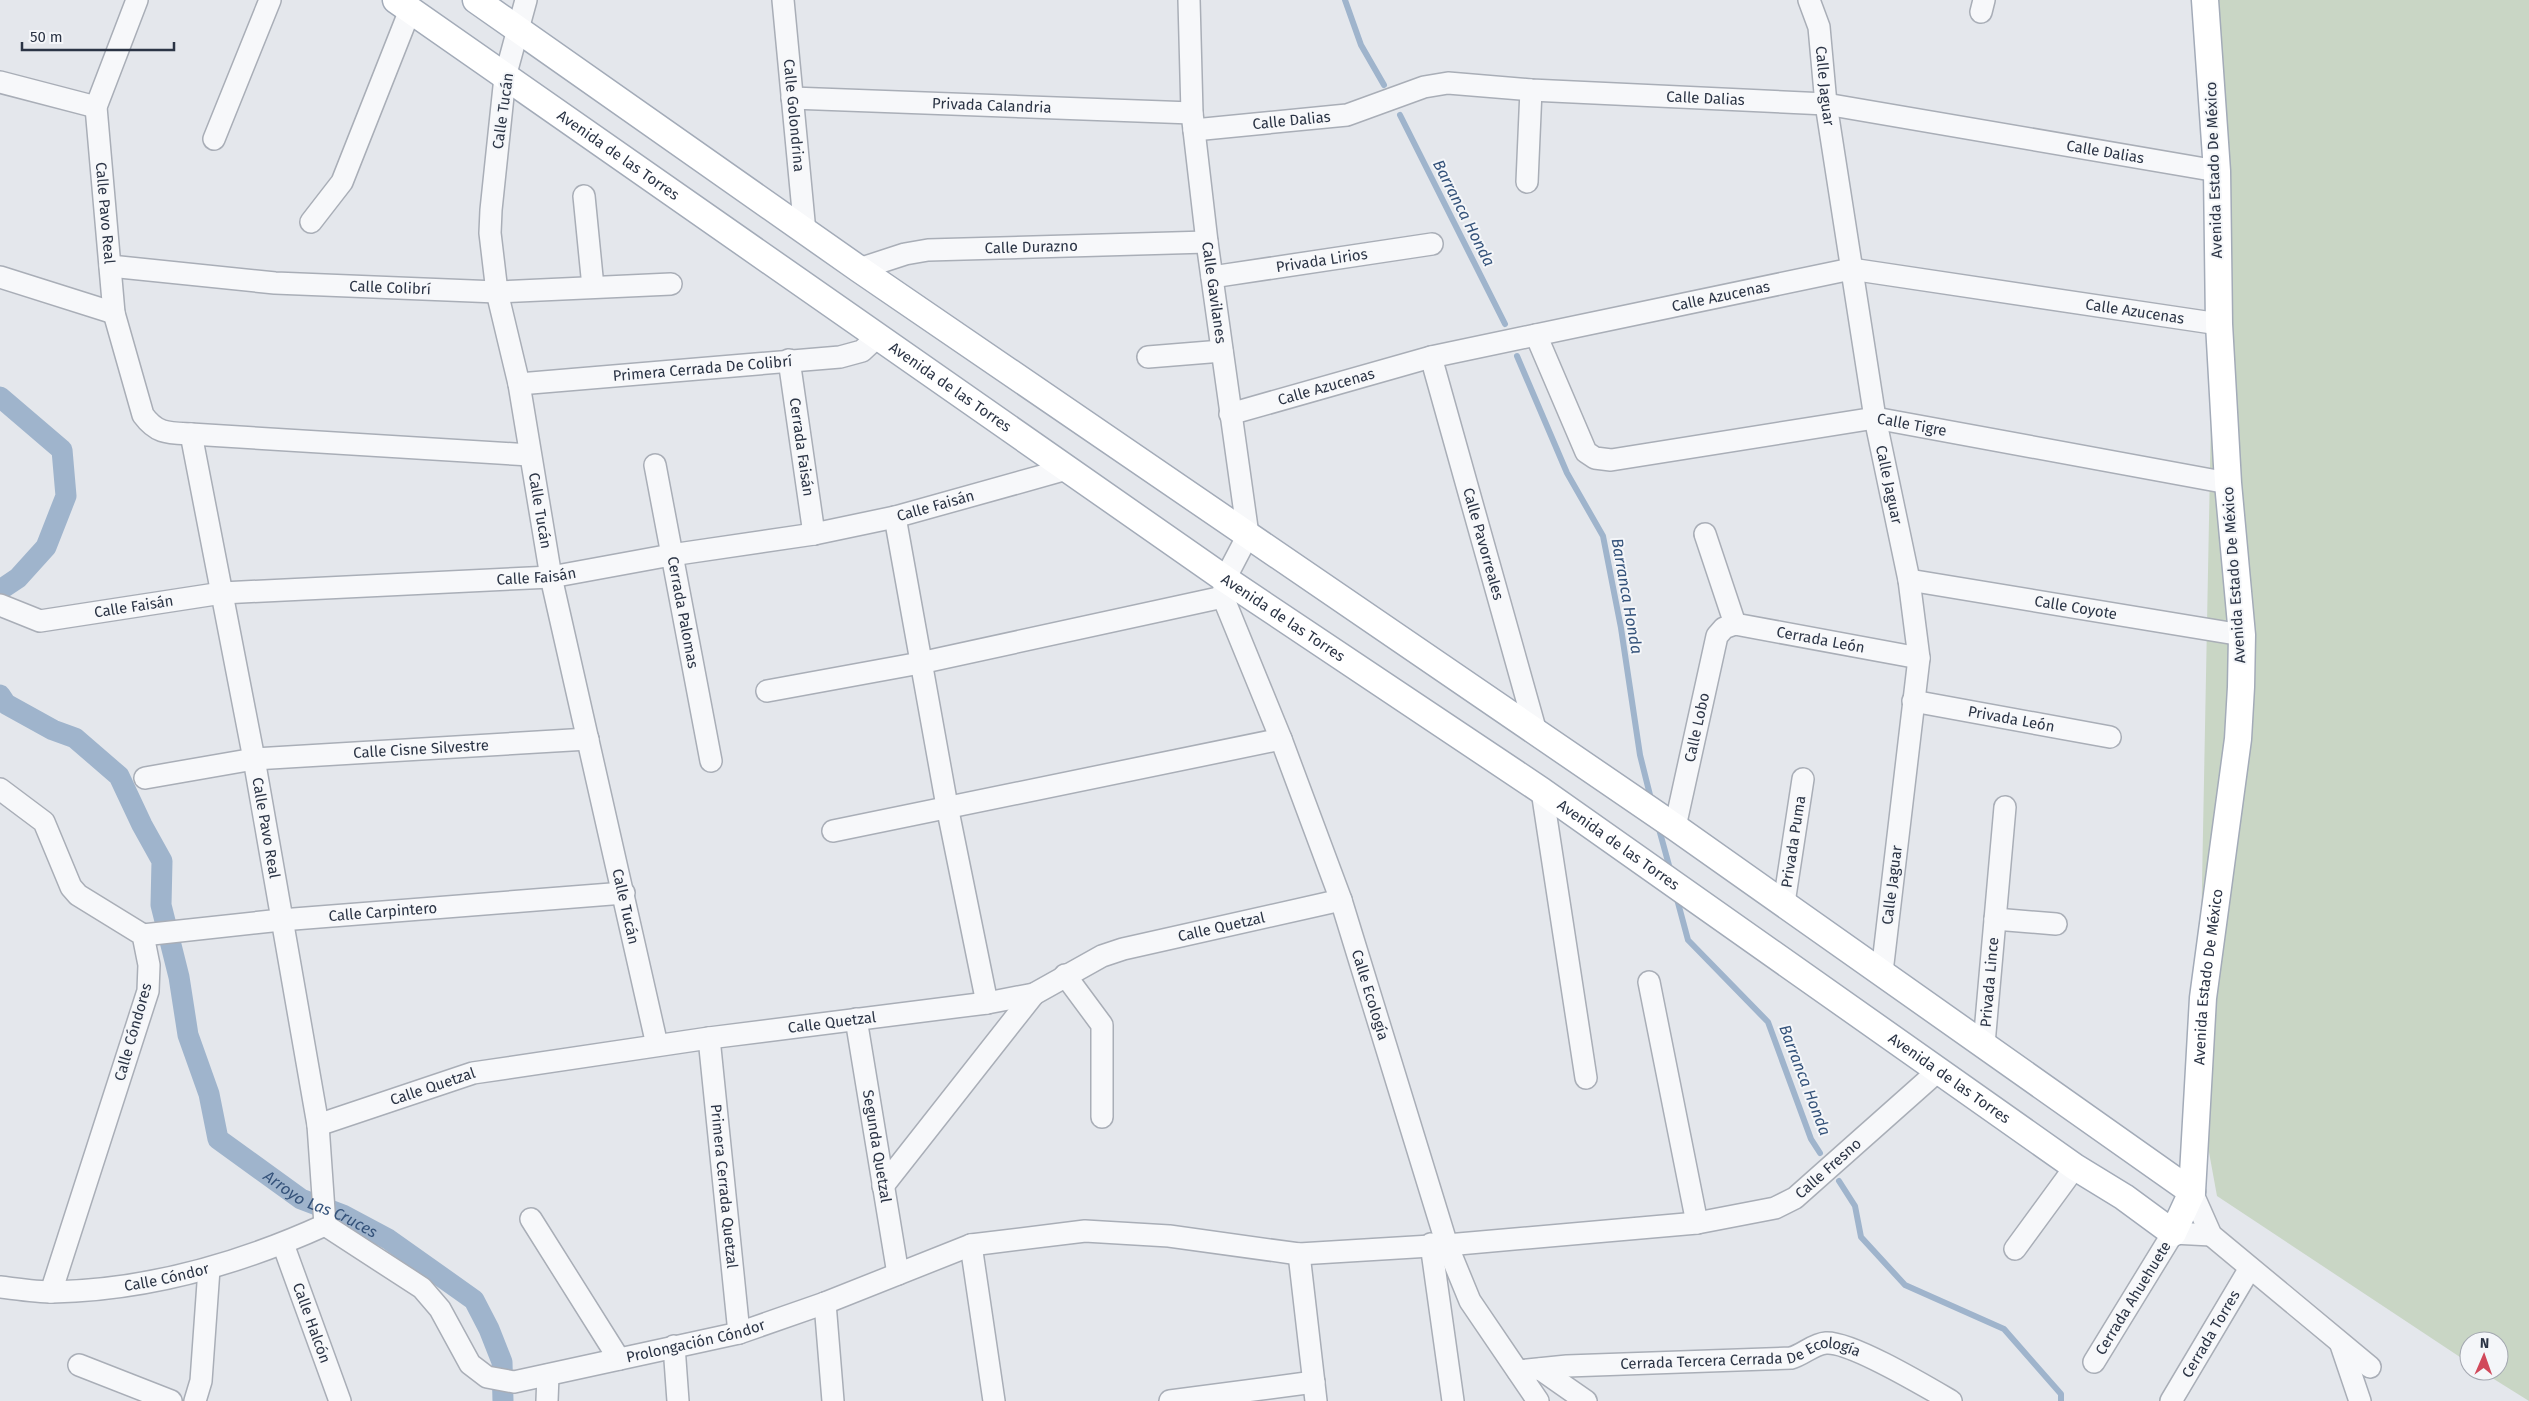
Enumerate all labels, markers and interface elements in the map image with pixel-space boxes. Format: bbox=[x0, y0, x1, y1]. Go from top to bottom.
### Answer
scale bar bbox=[22, 20, 175, 52]
text: 50 m bbox=[30, 28, 63, 46]
street label: Calle Jaguar bbox=[1812, 45, 1838, 127]
street label: Calle Golondrina bbox=[780, 58, 808, 173]
street label: Calle Tucán bbox=[489, 72, 517, 150]
street label: Avenida Estado De México bbox=[2202, 81, 2226, 259]
street label: Calle Dalias bbox=[1666, 87, 1745, 109]
street label: Privada Calandria bbox=[932, 94, 1052, 117]
street label: Avenida de las Torres bbox=[554, 106, 683, 204]
street label: Calle Dalias bbox=[1252, 108, 1331, 133]
street label: Calle Dalias bbox=[2065, 136, 2145, 167]
water label: Barranca Honda bbox=[1429, 157, 1499, 269]
street label: Calle Pavo Real bbox=[92, 161, 119, 265]
street label: Calle Durazno bbox=[984, 237, 1078, 257]
street label: Calle Gavilanes bbox=[1198, 240, 1230, 345]
street label: Privada Lirios bbox=[1275, 245, 1369, 276]
street label: Calle Colibrí bbox=[349, 277, 431, 298]
street label: Calle Azucenas bbox=[1670, 277, 1771, 315]
street label: Calle Azucenas bbox=[2084, 295, 2185, 328]
street label: Avenida de las Torres bbox=[886, 338, 1015, 436]
street label: Primera Cerrada De Colibrí bbox=[612, 352, 793, 385]
street label: Calle Azucenas bbox=[1276, 364, 1377, 409]
street label: Cerrada Faisán bbox=[786, 397, 817, 498]
street label: Calle Tigre bbox=[1876, 410, 1948, 440]
street label: Calle Jaguar bbox=[1872, 444, 1906, 526]
street label: Calle Tucán bbox=[525, 471, 555, 550]
street label: Calle Faisán bbox=[895, 486, 976, 525]
street label: Calle Pavorreales bbox=[1459, 486, 1508, 602]
street label: Avenida Estado De México bbox=[2219, 486, 2249, 664]
water label: Barranca Honda bbox=[1607, 537, 1647, 655]
street label: Cerrada Palomas bbox=[663, 555, 702, 670]
street label: Calle Faisán bbox=[496, 564, 578, 589]
street label: Avenida de las Torres bbox=[1218, 570, 1348, 666]
street label: Calle Faisán bbox=[93, 592, 175, 622]
street label: Calle Coyote bbox=[2033, 592, 2118, 623]
street label: Cerrada León bbox=[1775, 623, 1866, 657]
street label: Calle Lobo bbox=[1681, 691, 1713, 764]
street label: Privada León bbox=[1967, 702, 2056, 736]
street label: Calle Cisne Silvestre bbox=[353, 736, 489, 762]
street label: Calle Pavo Real bbox=[248, 776, 284, 880]
street label: Privada Puma bbox=[1777, 794, 1809, 889]
street label: Avenida de las Torres bbox=[1554, 796, 1683, 894]
street label: Calle Jaguar bbox=[1878, 844, 1906, 926]
street label: Calle Tucán bbox=[608, 867, 643, 946]
street label: Avenida Estado De México bbox=[2190, 888, 2227, 1066]
street label: Calle Carpintero bbox=[328, 899, 438, 925]
street label: Calle Quetzal bbox=[1176, 908, 1267, 945]
street label: Privada Lince bbox=[1977, 936, 2002, 1028]
street label: Calle Ecología bbox=[1348, 947, 1393, 1042]
street label: Calle Cóndores bbox=[110, 981, 156, 1083]
street label: Calle Quetzal bbox=[787, 1008, 878, 1037]
water label: Barranca Honda bbox=[1775, 1022, 1835, 1138]
street label: Avenida de las Torres bbox=[1885, 1029, 2014, 1127]
street label: Calle Quetzal bbox=[388, 1064, 478, 1109]
street label: Segunda Quetzal bbox=[859, 1088, 895, 1205]
street label: Primera Cerrada Quetzal bbox=[707, 1103, 741, 1270]
street label: Calle Fresno bbox=[1792, 1134, 1865, 1202]
water label: Arroyo Las Cruces bbox=[260, 1165, 381, 1241]
street label: Cerrada Ahuehuete bbox=[2092, 1238, 2175, 1358]
street label: Calle Cóndor bbox=[123, 1259, 211, 1295]
street label: Calle Halcón bbox=[289, 1280, 334, 1366]
street label: Cerrada Torres bbox=[2178, 1287, 2244, 1381]
street label: Prolongación Cóndor bbox=[624, 1316, 768, 1366]
north arrow bbox=[2459, 1331, 2509, 1381]
street label: Cerrada Tercera Cerrada De Ecología bbox=[1620, 1334, 1863, 1373]
text: N bbox=[2479, 1335, 2489, 1352]

